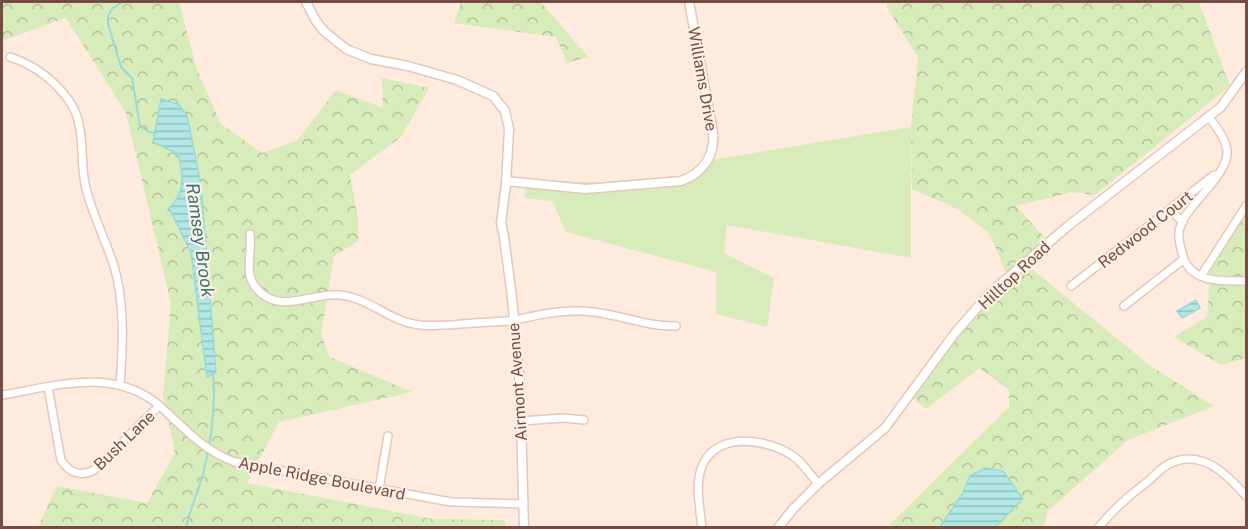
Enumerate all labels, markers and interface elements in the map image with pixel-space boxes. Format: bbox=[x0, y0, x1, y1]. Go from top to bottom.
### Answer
street label: Williams Drive bbox=[684, 25, 721, 133]
water label: Ramsey Brook bbox=[182, 181, 219, 299]
street label: Redwood Court bbox=[1094, 187, 1196, 272]
street label: Hilltop Road bbox=[974, 237, 1054, 313]
street label: Airmont Avenue bbox=[504, 322, 531, 442]
street label: Bush Lane bbox=[90, 407, 159, 474]
street label: Apple Ridge Boulevard bbox=[237, 453, 407, 504]

